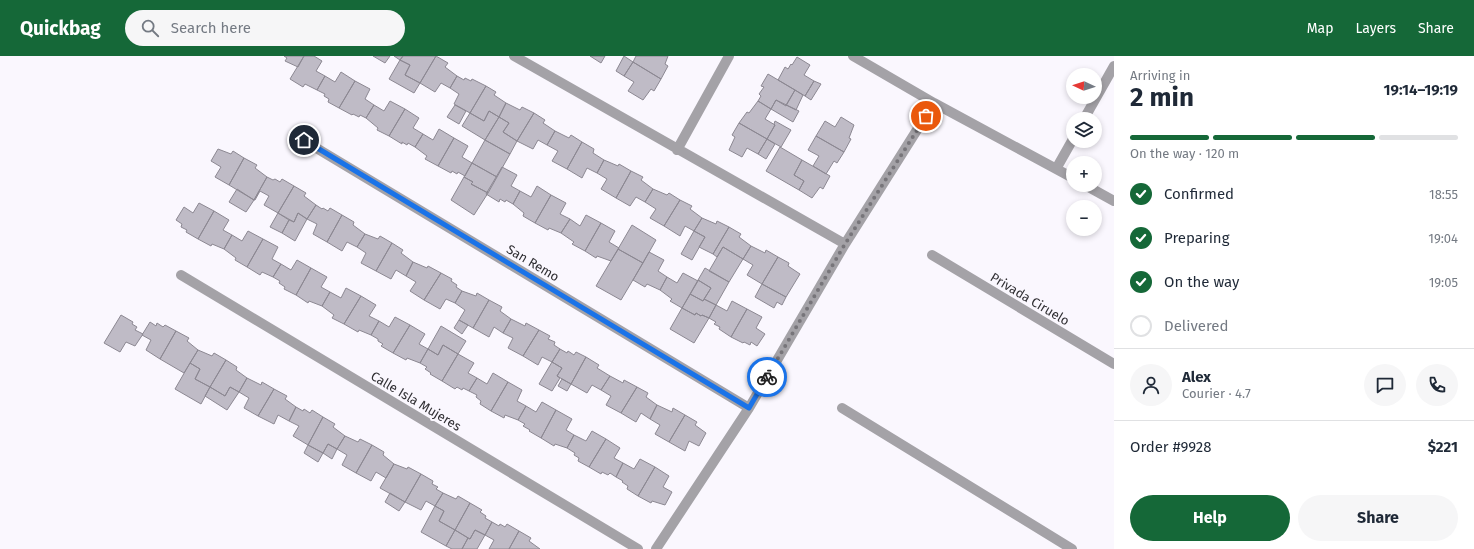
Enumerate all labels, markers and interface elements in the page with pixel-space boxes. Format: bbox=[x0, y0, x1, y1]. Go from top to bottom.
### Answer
search box bbox=[125, 10, 405, 46]
text: Quickbag bbox=[20, 17, 101, 40]
icon: search bbox=[139, 17, 161, 39]
text: Search here bbox=[171, 19, 251, 37]
text: Map bbox=[1307, 20, 1333, 37]
text: Layers bbox=[1355, 20, 1396, 37]
text: Share bbox=[1418, 20, 1454, 37]
north arrow bbox=[1066, 68, 1102, 104]
map controls bbox=[1066, 68, 1102, 236]
text: Arriving in bbox=[1130, 68, 1190, 83]
text: 19:14–19:19 bbox=[1384, 81, 1458, 99]
text: 2 min bbox=[1130, 82, 1194, 113]
pin bbox=[909, 99, 943, 133]
icon: bag bbox=[915, 105, 937, 127]
button: layers bbox=[1066, 112, 1102, 148]
pin bbox=[287, 123, 321, 157]
icon: home bbox=[293, 129, 315, 151]
text: On the way · 120 m bbox=[1130, 146, 1239, 161]
button: + bbox=[1066, 156, 1102, 192]
icon: check bbox=[1130, 183, 1152, 205]
text: Confirmed bbox=[1164, 185, 1234, 203]
text: 18:55 bbox=[1429, 187, 1458, 202]
button: − bbox=[1066, 200, 1102, 236]
icon: check bbox=[1130, 227, 1152, 249]
text: Preparing bbox=[1164, 229, 1229, 247]
text: 19:04 bbox=[1428, 231, 1458, 246]
street label: San Remo bbox=[504, 241, 562, 285]
street label: Privada Ciruelo bbox=[988, 270, 1072, 328]
icon: check bbox=[1130, 271, 1152, 293]
text: On the way bbox=[1164, 273, 1239, 291]
text: 19:05 bbox=[1429, 275, 1458, 290]
text: Delivered bbox=[1164, 317, 1228, 335]
courier bbox=[747, 357, 787, 397]
button: person bbox=[1130, 364, 1172, 406]
button: chat bbox=[1364, 364, 1406, 406]
button: phone bbox=[1416, 364, 1458, 406]
icon: bike bbox=[756, 366, 778, 388]
street label: Calle Isla Mujeres bbox=[368, 368, 464, 434]
text: Alex bbox=[1182, 368, 1211, 386]
text: Courier · 4.7 bbox=[1182, 386, 1251, 401]
text: Order #9928 bbox=[1130, 438, 1212, 456]
text: $221 bbox=[1428, 438, 1458, 456]
button: Help bbox=[1130, 495, 1290, 541]
button: Share bbox=[1298, 495, 1458, 541]

